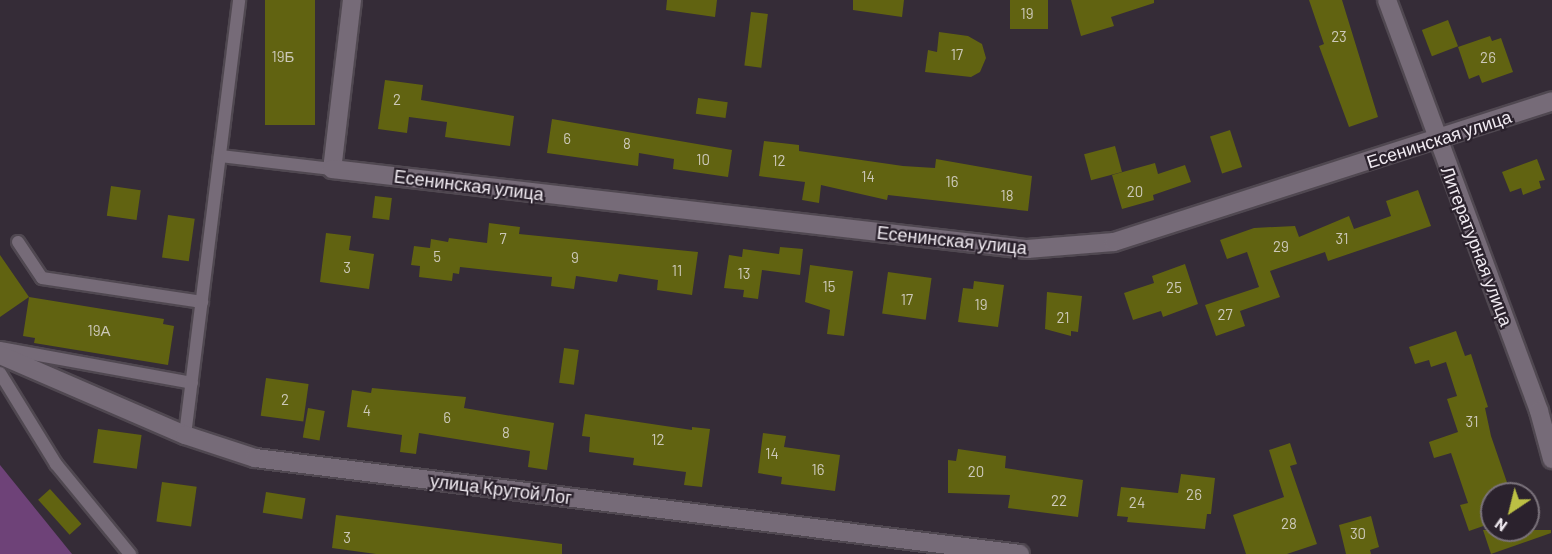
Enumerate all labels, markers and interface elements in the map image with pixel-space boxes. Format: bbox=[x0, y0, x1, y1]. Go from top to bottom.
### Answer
house number: 19 bbox=[1020, 5, 1034, 23]
house number: 23 bbox=[1331, 28, 1347, 46]
house number: 17 bbox=[951, 46, 963, 64]
house number: 19Б bbox=[272, 48, 294, 66]
house number: 26 bbox=[1480, 49, 1496, 67]
house number: 2 bbox=[393, 91, 401, 109]
street label: Есенинская улица bbox=[1364, 105, 1514, 173]
house number: 6 bbox=[563, 130, 571, 148]
house number: 8 bbox=[623, 135, 631, 153]
house number: 10 bbox=[696, 151, 710, 169]
house number: 12 bbox=[772, 152, 786, 170]
street label: Литературная улица bbox=[1437, 163, 1517, 329]
street label: Есенинская улица bbox=[393, 165, 545, 205]
house number: 14 bbox=[861, 168, 875, 186]
house number: 16 bbox=[946, 173, 958, 191]
house number: 20 bbox=[1127, 183, 1143, 201]
house number: 18 bbox=[1000, 187, 1014, 205]
street label: Есенинская улица bbox=[876, 221, 1028, 259]
house number: 7 bbox=[499, 230, 507, 248]
house number: 31 bbox=[1336, 230, 1348, 248]
house number: 29 bbox=[1273, 238, 1289, 256]
house number: 5 bbox=[433, 248, 441, 266]
house number: 9 bbox=[571, 249, 579, 267]
house number: 3 bbox=[343, 259, 351, 277]
house number: 11 bbox=[672, 262, 682, 280]
house number: 13 bbox=[738, 265, 750, 283]
house number: 15 bbox=[823, 278, 835, 296]
house number: 25 bbox=[1166, 279, 1182, 297]
house number: 17 bbox=[901, 291, 913, 309]
house number: 19 bbox=[974, 296, 988, 314]
house number: 27 bbox=[1217, 306, 1233, 324]
house number: 21 bbox=[1056, 309, 1070, 327]
house number: 19А bbox=[87, 322, 111, 340]
house number: 2 bbox=[281, 391, 289, 409]
house number: 4 bbox=[363, 402, 371, 420]
house number: 6 bbox=[443, 409, 451, 427]
house number: 31 bbox=[1466, 413, 1478, 431]
house number: 8 bbox=[502, 424, 510, 442]
house number: 12 bbox=[651, 431, 665, 449]
house number: 14 bbox=[765, 445, 779, 463]
house number: 16 bbox=[812, 461, 824, 479]
house number: 20 bbox=[968, 463, 984, 481]
street label: улица Крутой Лог bbox=[429, 470, 573, 508]
north arrow bbox=[1480, 482, 1540, 542]
house number: 26 bbox=[1186, 486, 1202, 504]
house number: 22 bbox=[1051, 492, 1067, 510]
house number: 24 bbox=[1129, 494, 1145, 512]
house number: 28 bbox=[1281, 515, 1297, 533]
text: N bbox=[1491, 515, 1510, 536]
house number: 30 bbox=[1350, 525, 1366, 543]
house number: 3 bbox=[343, 529, 351, 547]

